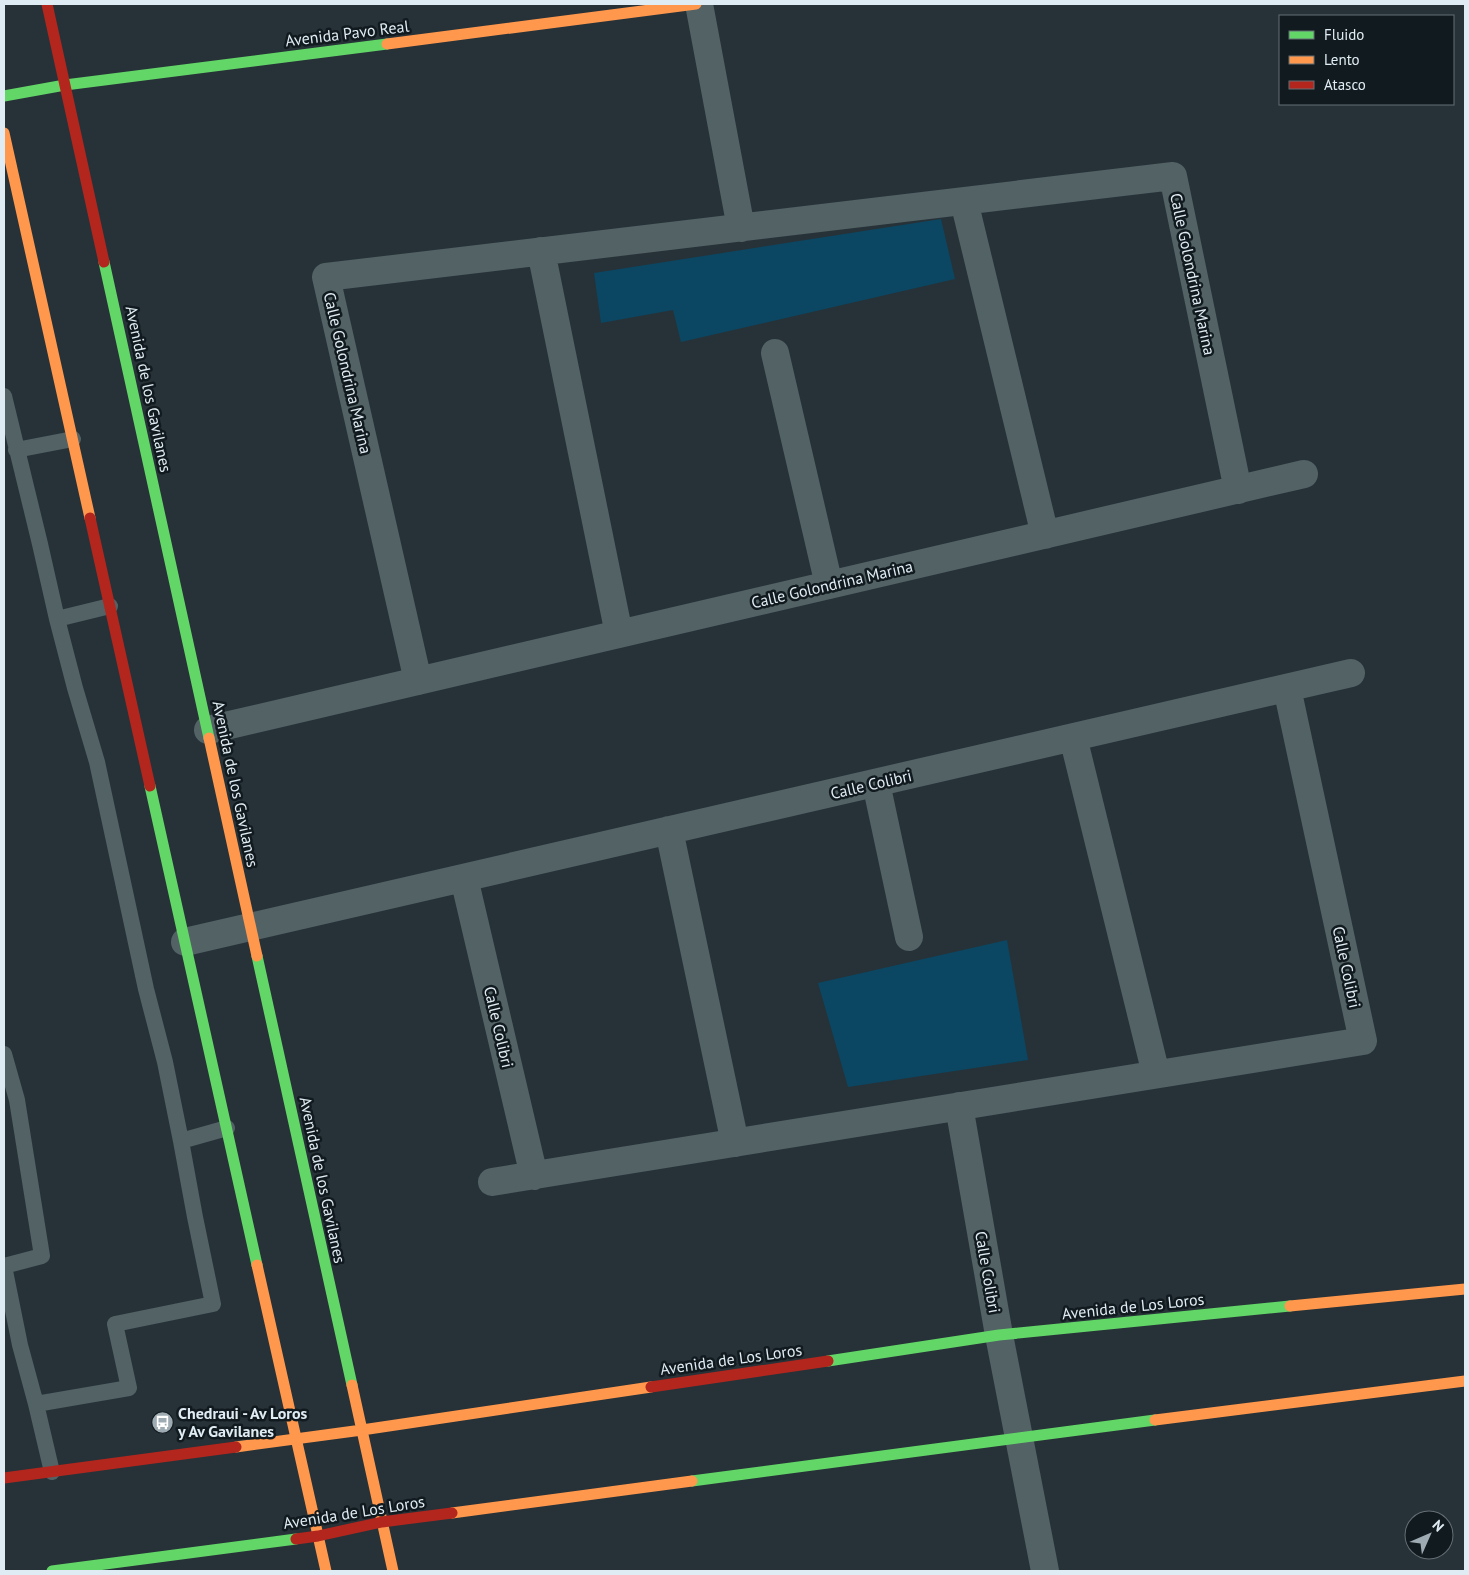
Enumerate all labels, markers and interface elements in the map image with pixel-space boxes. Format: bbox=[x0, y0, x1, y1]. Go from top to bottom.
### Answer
street label: Avenida Pavo Real bbox=[284, 15, 410, 51]
legend bbox=[1279, 15, 1454, 105]
text: Fluido bbox=[1324, 25, 1364, 44]
text: Lento bbox=[1324, 50, 1360, 69]
text: Atasco bbox=[1324, 75, 1366, 94]
street label: Calle Golondrina Marina bbox=[1166, 191, 1220, 357]
street label: Calle Golondrina Marina bbox=[320, 290, 376, 456]
street label: Avenida de los Gavilanes bbox=[122, 304, 176, 474]
street label: Calle Golondrina Marina bbox=[749, 556, 915, 612]
street label: Avenida de los Gavilanes bbox=[209, 699, 263, 869]
street label: Calle Colibri bbox=[828, 765, 914, 803]
street label: Calle Colibri bbox=[1329, 924, 1365, 1010]
street label: Calle Colibri bbox=[480, 984, 518, 1070]
street label: Avenida de los Gavilanes bbox=[296, 1095, 350, 1265]
street label: Calle Colibri bbox=[971, 1229, 1005, 1315]
street label: Avenida de Los Loros bbox=[1061, 1289, 1205, 1323]
street label: Avenida de Los Loros bbox=[659, 1339, 803, 1379]
place label: Chedraui - Av Loros y Av Gavilanes bbox=[177, 1403, 307, 1441]
bus stop icon: Chedraui - Av Loros y Av Gavilanes bbox=[150, 1410, 174, 1434]
street label: Avenida de Los Loros bbox=[282, 1491, 426, 1533]
north arrow bbox=[1404, 1510, 1454, 1560]
text: N bbox=[1429, 1516, 1448, 1535]

